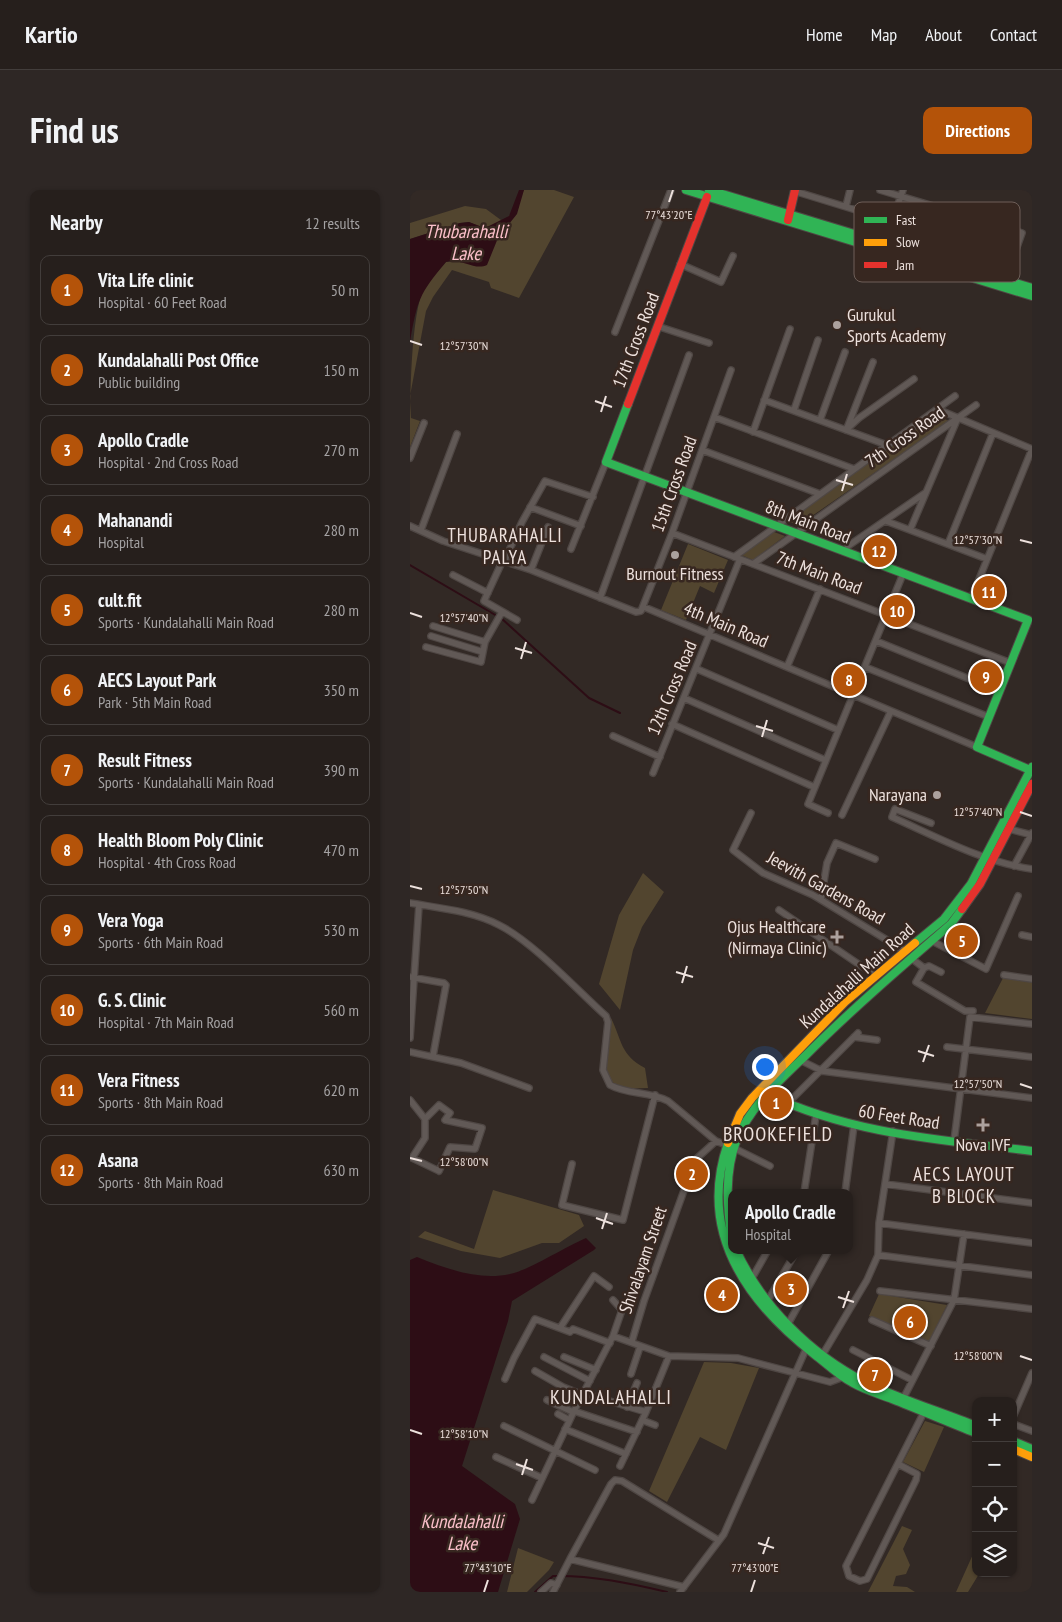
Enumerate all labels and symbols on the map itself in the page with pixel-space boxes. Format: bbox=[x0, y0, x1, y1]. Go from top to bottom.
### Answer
legend bbox=[854, 202, 1020, 282]
text: 77°43'20"E bbox=[645, 207, 693, 222]
text: Fast bbox=[896, 211, 916, 229]
water label: Thubarahalli Lake bbox=[425, 219, 510, 265]
text: Slow bbox=[896, 233, 920, 251]
text: Jam bbox=[895, 256, 914, 274]
street label: 17th Cross Road bbox=[607, 289, 664, 391]
place label: Gurukul Sports Academy bbox=[847, 303, 946, 347]
marker: Gurukul Sports Academy bbox=[831, 319, 843, 331]
text: 12°57'30"N bbox=[440, 338, 488, 353]
street label: 7th Cross Road bbox=[860, 401, 949, 472]
street label: 15th Cross Road bbox=[646, 433, 701, 535]
street label: 8th Main Road bbox=[762, 495, 854, 548]
district label: THUBARAHALLI PALYA bbox=[447, 523, 563, 569]
pin: 12 bbox=[863, 532, 895, 570]
text: 12°57'30"N bbox=[954, 532, 1002, 547]
street label: 7th Main Road bbox=[773, 546, 865, 599]
marker: Burnout Fitness bbox=[669, 549, 681, 561]
place label: Burnout Fitness bbox=[626, 562, 724, 585]
pin: 11 bbox=[973, 573, 1005, 611]
pin: 10 bbox=[881, 592, 913, 630]
street label: 4th Main Road bbox=[680, 596, 772, 653]
text: 12°57'40"N bbox=[440, 610, 488, 625]
street label: 12th Cross Road bbox=[641, 637, 702, 738]
pin: 9 bbox=[970, 658, 1002, 696]
pin: 8 bbox=[833, 661, 865, 699]
place label: Narayana bbox=[869, 783, 927, 806]
marker: Narayana bbox=[931, 789, 943, 801]
text: 12°57'40"N bbox=[954, 804, 1002, 819]
street label: Jeevith Gardens Road bbox=[762, 845, 889, 929]
text: 12°57'50"N bbox=[440, 882, 488, 897]
place label: Ojus Healthcare (Nirmaya Clinic) bbox=[727, 915, 827, 959]
street label: Kundalahalli Main Road bbox=[794, 918, 919, 1033]
pin: 5 bbox=[946, 922, 978, 960]
marker: Ojus Healthcare (Nirmaya Clinic) bbox=[830, 930, 844, 944]
your location bbox=[752, 1054, 778, 1080]
text: 12°57'50"N bbox=[954, 1076, 1002, 1091]
pin: 1 bbox=[760, 1084, 792, 1122]
street label: 60 Feet Road bbox=[857, 1099, 941, 1134]
marker: Nova IVF bbox=[976, 1118, 990, 1132]
district label: BROOKEFIELD bbox=[723, 1121, 833, 1147]
place label: Nova IVF bbox=[955, 1133, 1011, 1156]
text: 12°58'00"N bbox=[440, 1154, 488, 1169]
pin: 2 bbox=[676, 1155, 708, 1193]
district label: AECS LAYOUT B BLOCK bbox=[913, 1162, 1015, 1208]
street label: Shivalayam Street bbox=[613, 1203, 672, 1316]
pin: 3 bbox=[775, 1270, 807, 1308]
pin: 4 bbox=[706, 1276, 738, 1314]
pin: 6 bbox=[894, 1303, 926, 1341]
text: 12°58'00"N bbox=[954, 1348, 1002, 1363]
pin: 7 bbox=[859, 1356, 891, 1394]
district label: KUNDALAHALLI bbox=[550, 1384, 672, 1410]
text: 12°58'10"N bbox=[440, 1426, 488, 1441]
water label: Kundalahalli Lake bbox=[421, 1509, 506, 1555]
text: 77°43'10"E bbox=[464, 1560, 512, 1575]
text: 77°43'00"E bbox=[731, 1560, 779, 1575]

